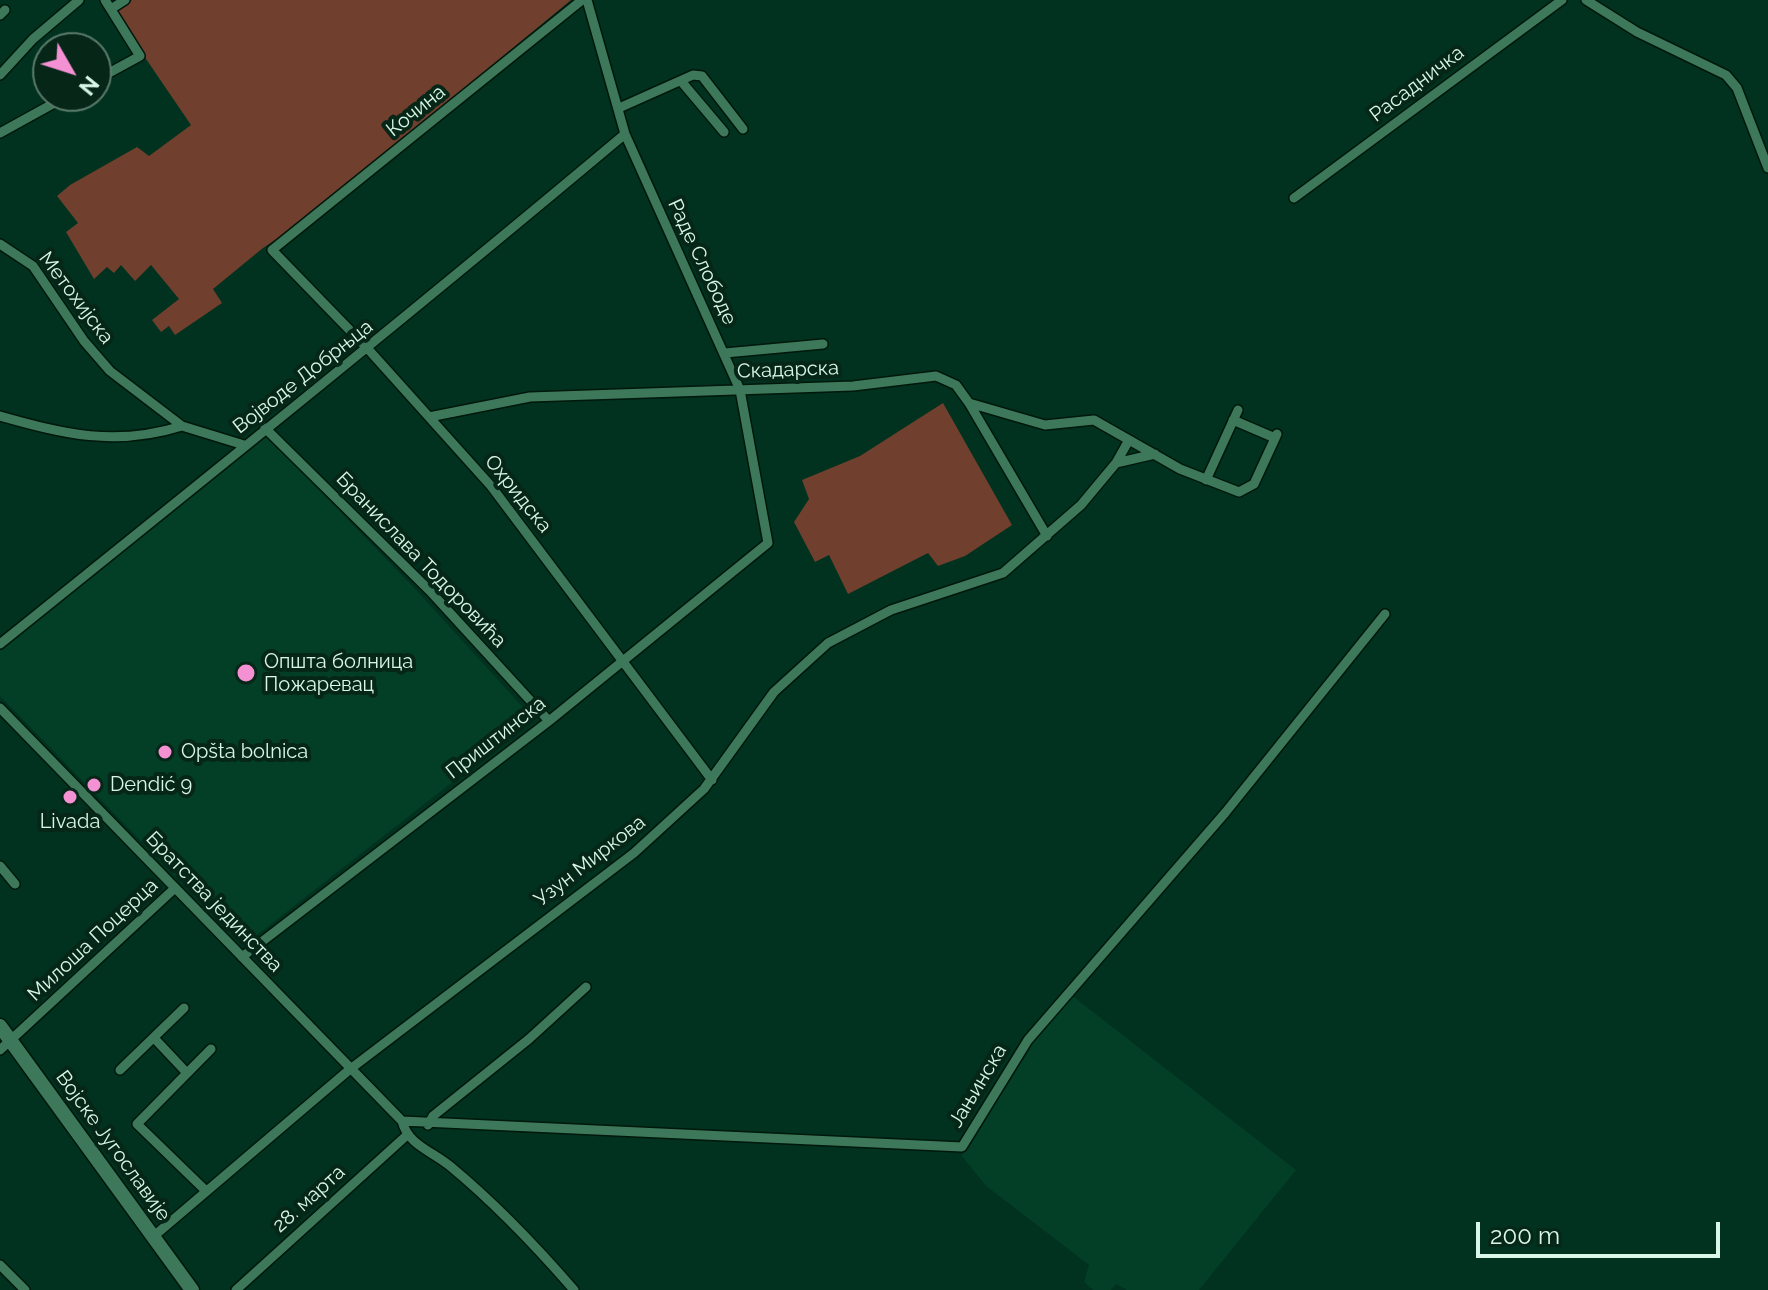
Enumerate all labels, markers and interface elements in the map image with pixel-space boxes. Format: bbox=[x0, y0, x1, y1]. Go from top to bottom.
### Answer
north arrow bbox=[32, 32, 112, 112]
street label: Расадничка bbox=[1365, 41, 1469, 127]
text: N bbox=[74, 71, 104, 101]
street label: Кочина bbox=[382, 80, 450, 142]
street label: Раде Слободе bbox=[662, 195, 742, 329]
street label: Метохијска bbox=[34, 247, 118, 349]
street label: Војводе Добрњца bbox=[228, 315, 378, 439]
street label: Скадарска bbox=[737, 356, 839, 384]
street label: Охридска bbox=[479, 450, 557, 538]
street label: Бранислава Тодоровића bbox=[331, 467, 511, 653]
place label: Општа болница Пожаревац bbox=[264, 650, 413, 697]
marker: Општа болница Пожаревац bbox=[235, 662, 257, 684]
street label: Приштинска bbox=[441, 692, 551, 784]
place label: Opšta bolnica bbox=[181, 740, 308, 764]
marker: Opšta bolnica bbox=[156, 743, 174, 761]
place label: Dendić 9 bbox=[110, 773, 192, 797]
marker: Dendić 9 bbox=[85, 776, 103, 794]
marker: Livada bbox=[61, 788, 79, 806]
place label: Livada bbox=[40, 810, 100, 834]
street label: Узун Миркова bbox=[530, 810, 650, 912]
street label: Братства јединства bbox=[141, 827, 287, 977]
street label: Милоша Поцерца bbox=[23, 874, 163, 1006]
street label: Јањинска bbox=[944, 1040, 1012, 1132]
street label: Војске Југославије bbox=[50, 1066, 176, 1226]
street label: 28. марта bbox=[268, 1160, 350, 1238]
scale bar bbox=[1480, 1206, 1724, 1256]
text: 200 m bbox=[1490, 1221, 1560, 1250]

